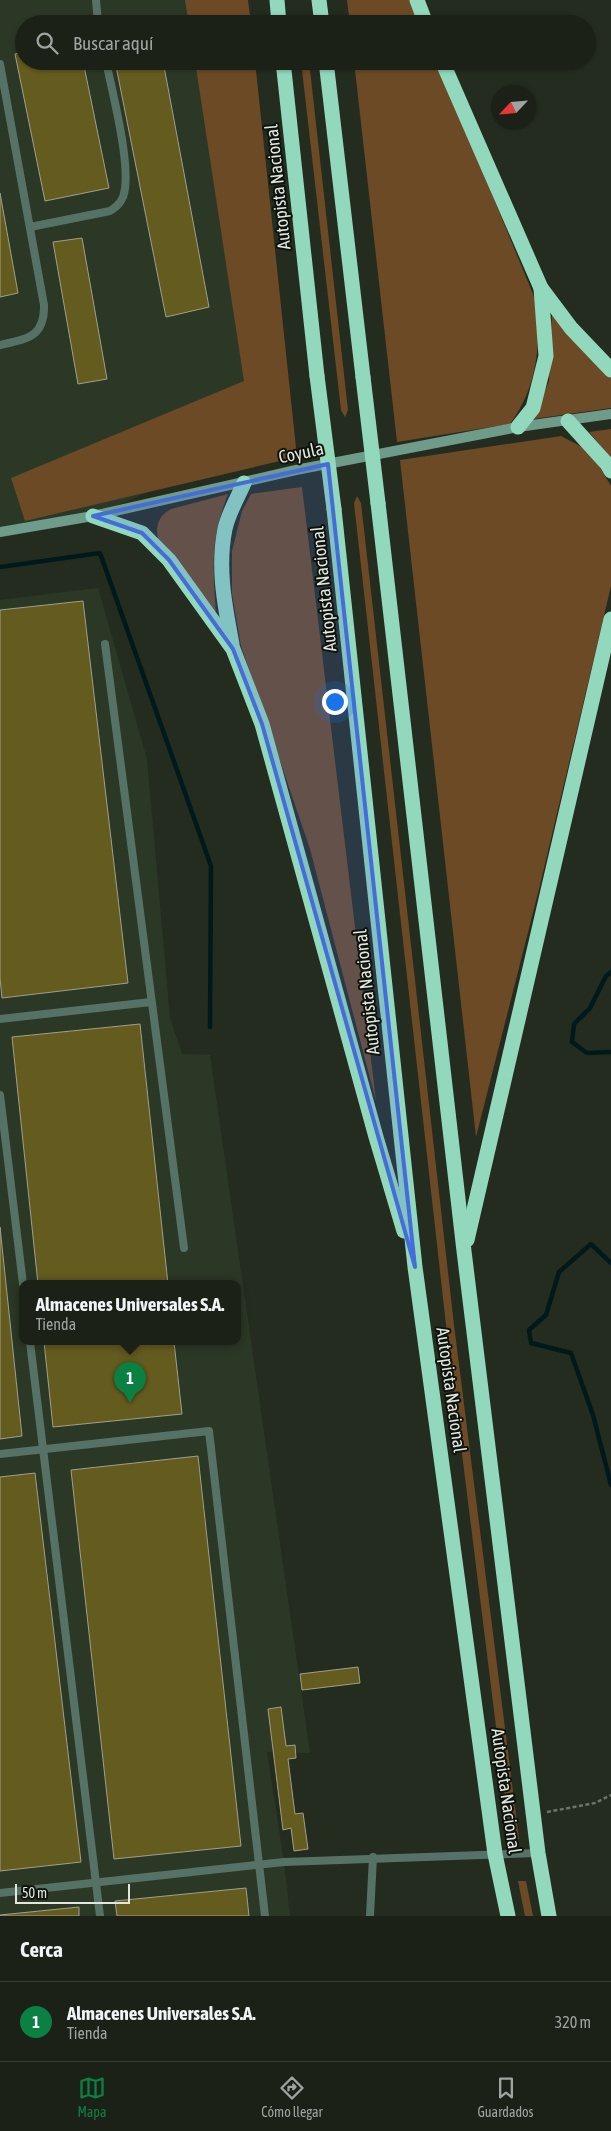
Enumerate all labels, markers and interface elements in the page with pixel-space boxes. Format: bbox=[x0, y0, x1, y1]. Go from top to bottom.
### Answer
search box bbox=[15, 15, 596, 70]
icon: search bbox=[33, 29, 61, 57]
text: Buscar aquí bbox=[73, 32, 153, 54]
north arrow bbox=[491, 85, 536, 130]
street label: Autopista Nacional bbox=[260, 123, 295, 251]
street label: Coyula bbox=[276, 437, 325, 468]
street label: Autopista Nacional bbox=[306, 525, 341, 653]
your location bbox=[322, 689, 348, 715]
street label: Autopista Nacional bbox=[349, 928, 384, 1056]
popup bbox=[19, 1280, 241, 1345]
text: Almacenes Universales S.A. bbox=[36, 1293, 224, 1315]
text: Tienda bbox=[36, 1315, 76, 1333]
street label: Autopista Nacional bbox=[432, 1326, 471, 1454]
pin: 1 bbox=[114, 1362, 146, 1403]
street label: Autopista Nacional bbox=[487, 1727, 526, 1855]
scale bar bbox=[15, 1881, 130, 1904]
text: 50 m bbox=[22, 1885, 47, 1901]
text: Cerca bbox=[20, 1937, 63, 1961]
text: Almacenes Universales S.A. bbox=[67, 2002, 256, 2024]
text: 1 bbox=[32, 2013, 40, 2031]
text: 320 m bbox=[555, 2013, 591, 2031]
text: Tienda bbox=[67, 2024, 107, 2042]
tab: Mapa bbox=[77, 2074, 106, 2120]
tab: Cómo llegar bbox=[261, 2074, 323, 2120]
tab: Guardados bbox=[477, 2074, 534, 2120]

